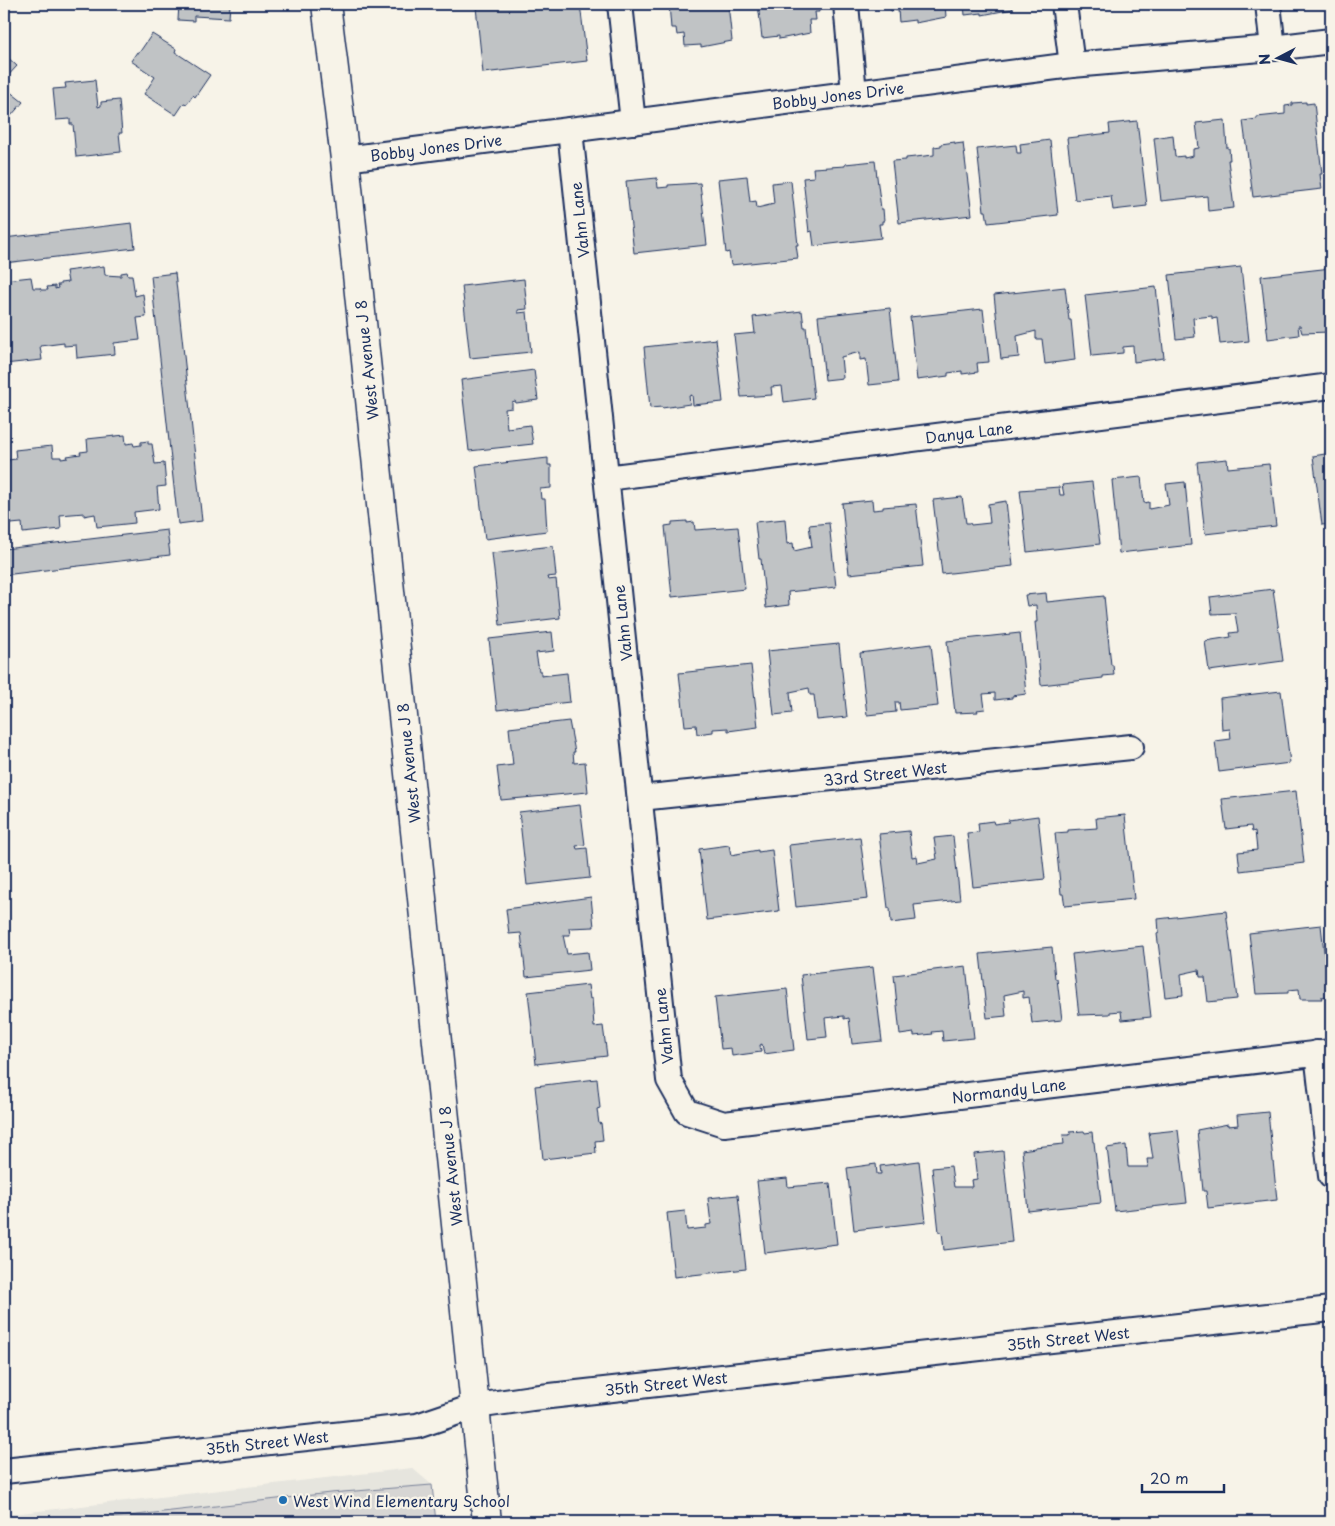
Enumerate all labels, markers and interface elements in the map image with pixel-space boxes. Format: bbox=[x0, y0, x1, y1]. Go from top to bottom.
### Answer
north arrow bbox=[1252, 32, 1302, 82]
text: N bbox=[1254, 53, 1276, 66]
street label: Bobby Jones Drive bbox=[771, 75, 905, 115]
street label: Bobby Jones Drive bbox=[369, 127, 503, 167]
street label: Vahn Lane bbox=[564, 181, 594, 259]
street label: West Avenue J 8 bbox=[348, 299, 384, 421]
street label: Danya Lane bbox=[924, 415, 1014, 449]
street label: Vahn Lane bbox=[607, 584, 637, 662]
street label: West Avenue J 8 bbox=[390, 702, 426, 824]
street label: 33rd Street West bbox=[822, 755, 948, 791]
street label: Vahn Lane bbox=[648, 987, 678, 1065]
street label: Normandy Lane bbox=[950, 1072, 1068, 1108]
street label: West Avenue J 8 bbox=[432, 1105, 468, 1227]
street label: 35th Street West bbox=[1006, 1320, 1130, 1356]
street label: 35th Street West bbox=[604, 1365, 728, 1401]
street label: 35th Street West bbox=[205, 1424, 329, 1460]
scale bar bbox=[1142, 1461, 1225, 1493]
text: 20 m bbox=[1150, 1466, 1189, 1489]
place label: West Wind Elementary School bbox=[293, 1489, 510, 1512]
marker: West Wind Elementary School bbox=[277, 1494, 289, 1506]

